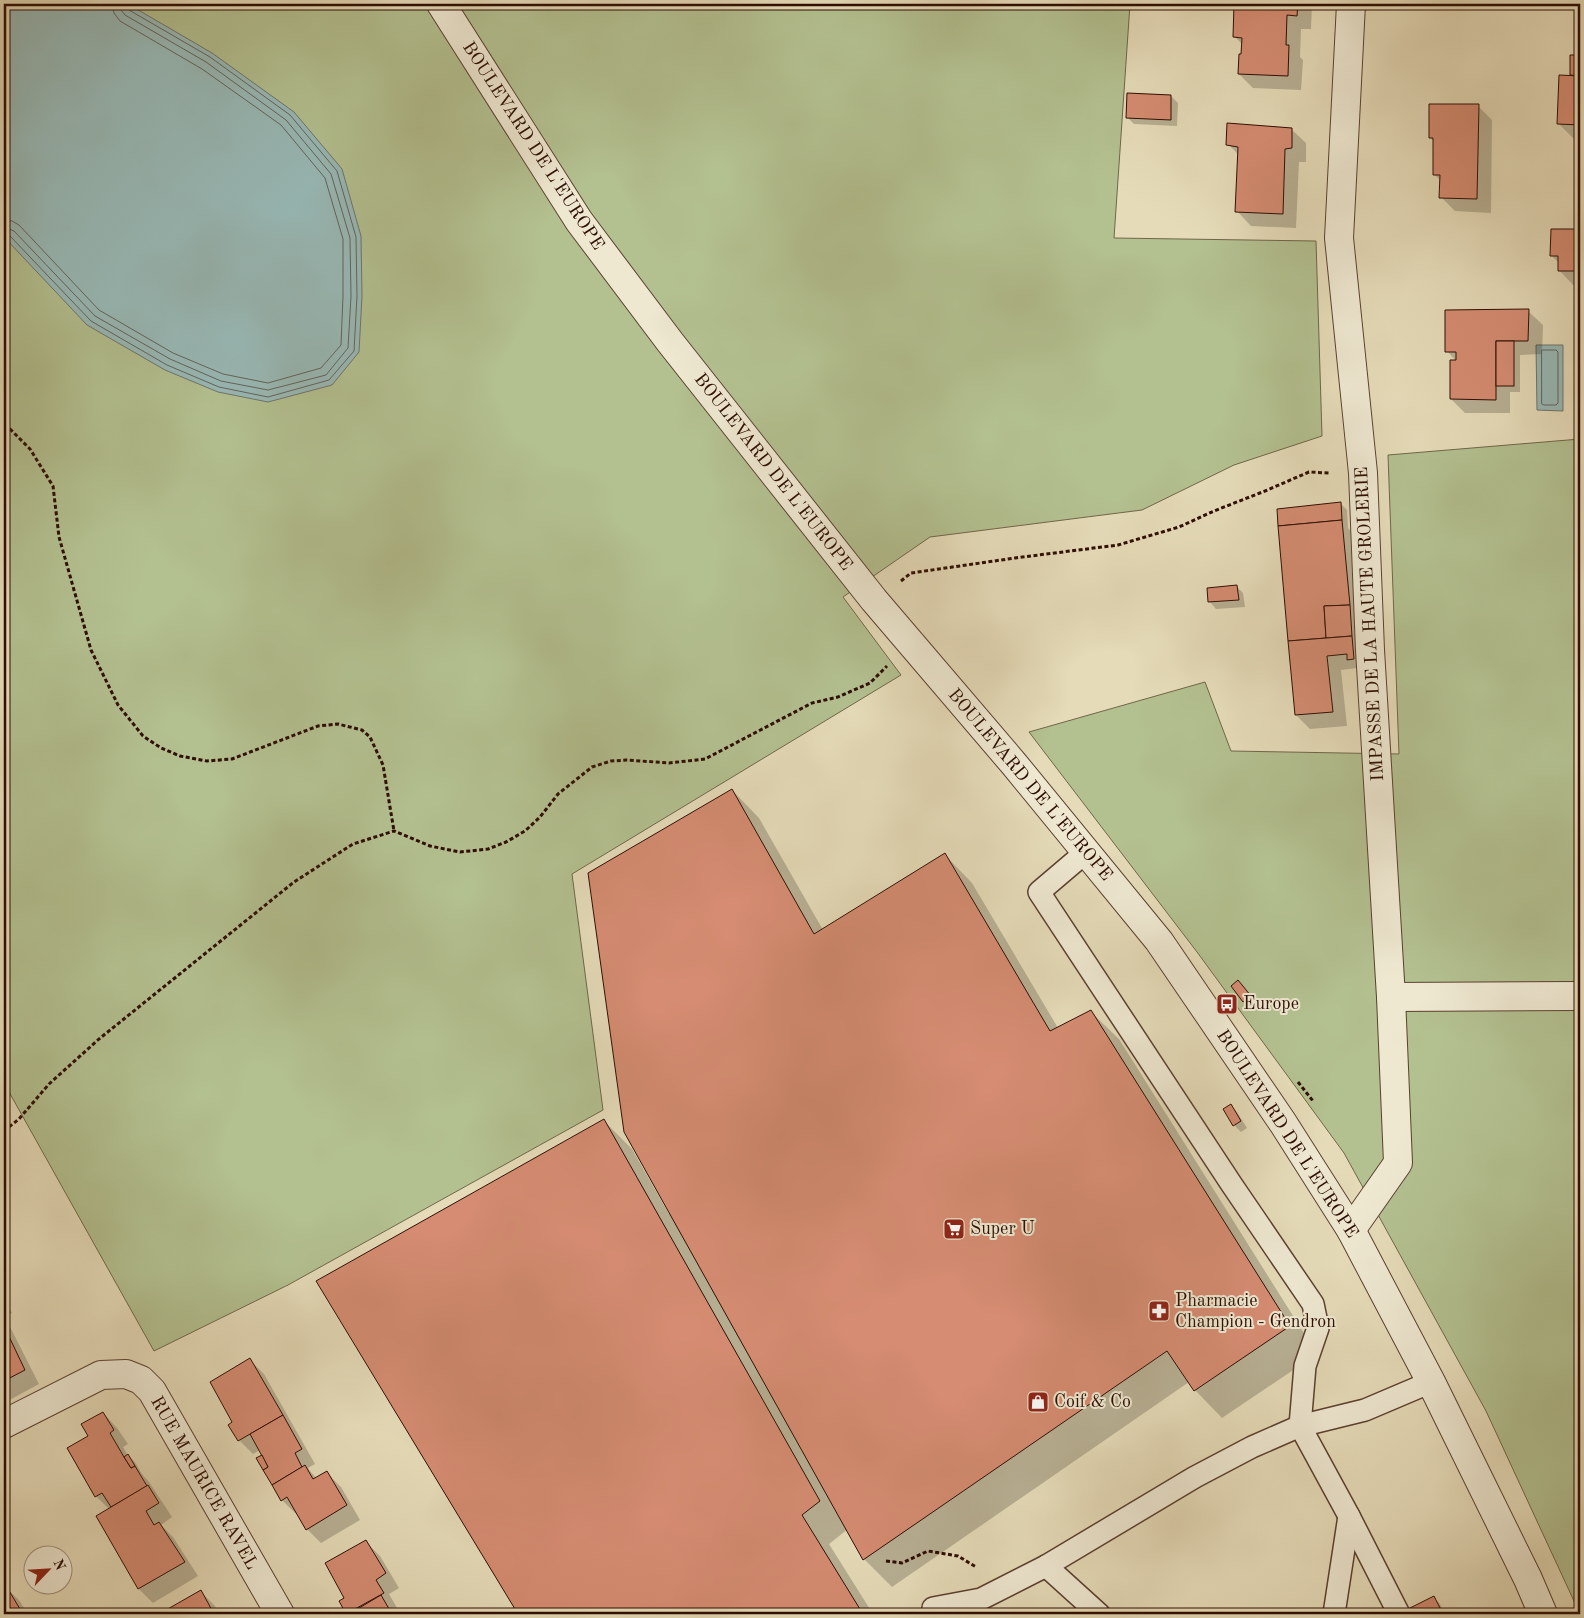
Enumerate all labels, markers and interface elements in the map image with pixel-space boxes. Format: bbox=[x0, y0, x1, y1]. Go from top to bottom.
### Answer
street label: BOULEVARD DE L'EUROPE bbox=[459, 39, 607, 253]
street label: BOULEVARD DE L'EUROPE bbox=[691, 370, 855, 574]
street label: IMPASSE DE LA HAUTE GROLERIE bbox=[1353, 466, 1387, 782]
street label: BOULEVARD DE L'EUROPE bbox=[945, 686, 1115, 884]
bus stop icon: Europe bbox=[1215, 992, 1239, 1016]
place label: Europe bbox=[1243, 995, 1299, 1013]
street label: BOULEVARD DE L'EUROPE bbox=[1213, 1027, 1361, 1241]
supermarket icon: Super U bbox=[942, 1217, 966, 1241]
place label: Super U bbox=[970, 1220, 1035, 1238]
place label: Pharmacie Champion - Gendron bbox=[1175, 1292, 1336, 1331]
pharmacy icon: Pharmacie Champion - Gendron bbox=[1147, 1299, 1171, 1323]
shop icon: Coif & Co bbox=[1026, 1390, 1050, 1414]
street label: RUE MAURICE RAVEL bbox=[147, 1393, 261, 1573]
place label: Coif & Co bbox=[1054, 1393, 1131, 1411]
north arrow bbox=[22, 1546, 72, 1596]
text: N bbox=[50, 1557, 68, 1573]

